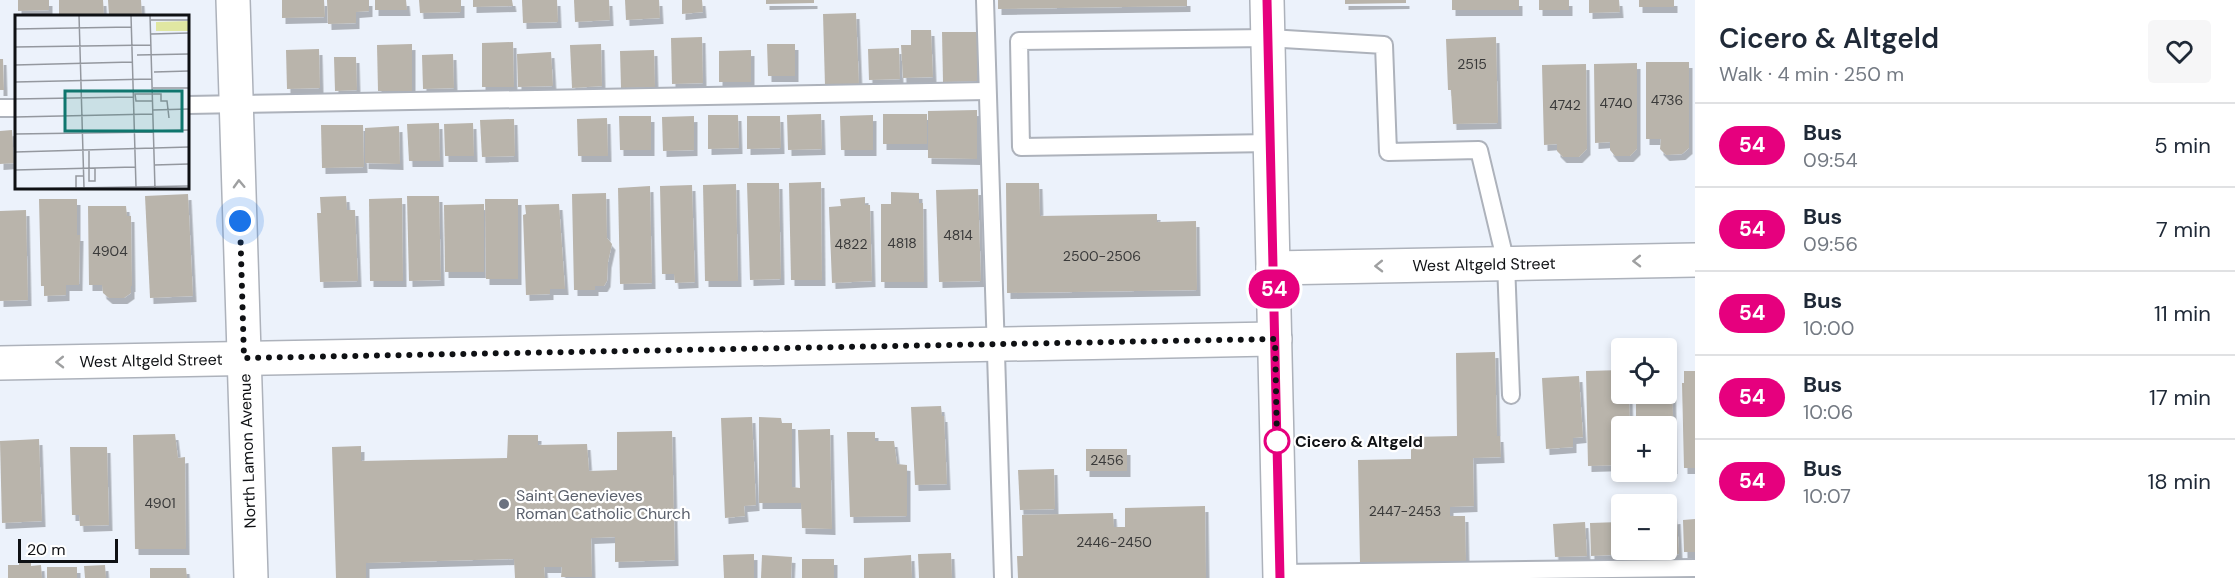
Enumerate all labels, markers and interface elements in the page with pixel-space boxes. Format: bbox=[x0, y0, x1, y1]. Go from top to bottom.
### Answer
inset map bbox=[15, 15, 189, 189]
text: Cicero & Altgeld bbox=[1719, 20, 1939, 57]
button: heart bbox=[2148, 20, 2211, 83]
house number: 2515 bbox=[1457, 55, 1487, 73]
text: Walk · 4 min · 250 m bbox=[1719, 61, 1904, 87]
house number: 4736 bbox=[1651, 91, 1683, 109]
house number: 4740 bbox=[1599, 94, 1633, 112]
house number: 4742 bbox=[1549, 96, 1581, 114]
text: Bus bbox=[1803, 118, 1842, 147]
text: 54 bbox=[1739, 131, 1765, 159]
text: 5 min bbox=[2154, 131, 2211, 160]
text: 09:54 bbox=[1803, 147, 1858, 173]
one-way arrow bbox=[233, 179, 245, 188]
text: Bus bbox=[1803, 202, 1842, 231]
your location bbox=[225, 206, 255, 236]
text: 54 bbox=[1739, 215, 1765, 243]
text: 7 min bbox=[2156, 215, 2211, 244]
house number: 4814 bbox=[943, 226, 973, 244]
text: 09:56 bbox=[1803, 231, 1858, 257]
house number: 4818 bbox=[887, 234, 917, 252]
house number: 4822 bbox=[835, 235, 867, 253]
house number: 4904 bbox=[92, 242, 128, 260]
house number: 2500-2506 bbox=[1063, 247, 1141, 265]
street label: West Altgeld Street bbox=[1412, 253, 1556, 276]
one-way arrow bbox=[1632, 255, 1641, 267]
one-way arrow bbox=[1374, 260, 1383, 272]
line badge: 54 bbox=[1247, 270, 1301, 308]
text: 54 bbox=[1261, 275, 1287, 303]
text: Bus bbox=[1803, 286, 1842, 315]
text: 54 bbox=[1739, 299, 1765, 327]
text: 11 min bbox=[2154, 299, 2211, 328]
text: 10:00 bbox=[1803, 315, 1854, 341]
map controls bbox=[1611, 338, 1677, 560]
button: locate bbox=[1611, 338, 1677, 404]
street label: West Altgeld Street bbox=[79, 349, 223, 372]
one-way arrow bbox=[55, 356, 64, 368]
text: Bus bbox=[1803, 370, 1842, 399]
street label: North Lamon Avenue bbox=[234, 373, 261, 529]
text: 54 bbox=[1739, 383, 1765, 411]
text: 17 min bbox=[2149, 383, 2211, 412]
text: 10:06 bbox=[1803, 399, 1853, 425]
button: + bbox=[1611, 416, 1677, 482]
marker: Cicero & Altgeld bbox=[1264, 428, 1290, 454]
place label: Cicero & Altgeld bbox=[1295, 431, 1423, 452]
house number: 2456 bbox=[1090, 451, 1124, 469]
text: Bus bbox=[1803, 454, 1842, 483]
text: 54 bbox=[1739, 467, 1765, 495]
text: 18 min bbox=[2147, 467, 2211, 496]
text: 10:07 bbox=[1803, 483, 1851, 509]
place label: Saint Genevieves Roman Catholic Church bbox=[516, 485, 690, 524]
house number: 4901 bbox=[144, 494, 176, 512]
button: − bbox=[1611, 494, 1677, 560]
marker: Saint Genevieves Roman Catholic Church bbox=[497, 497, 511, 511]
house number: 2447-2453 bbox=[1369, 502, 1441, 520]
house number: 2446-2450 bbox=[1076, 533, 1152, 551]
scale bar bbox=[18, 536, 118, 564]
text: 20 m bbox=[27, 539, 66, 560]

